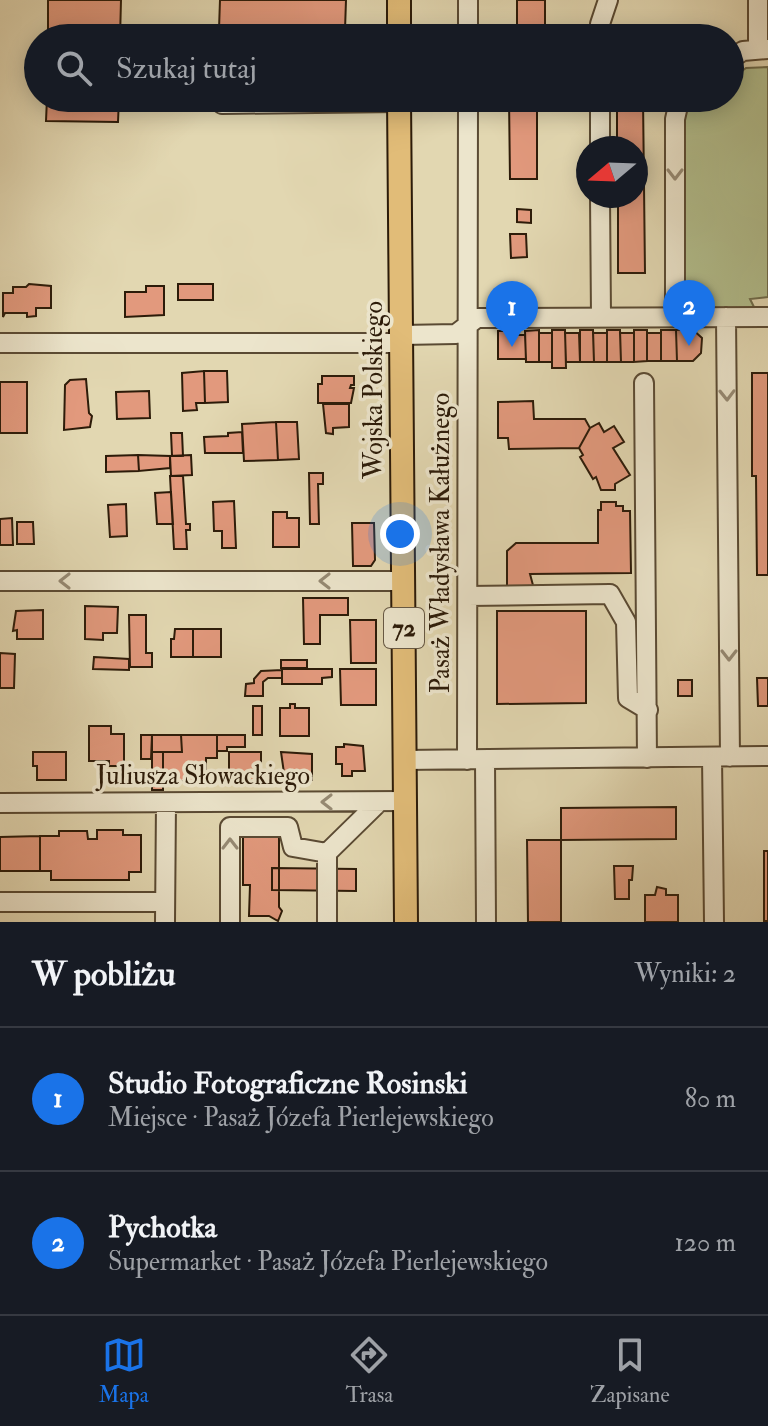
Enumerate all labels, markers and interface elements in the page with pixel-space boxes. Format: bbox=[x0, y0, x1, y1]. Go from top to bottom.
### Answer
search box bbox=[24, 24, 744, 112]
icon: search bbox=[52, 46, 96, 90]
text: Szukaj tutaj bbox=[116, 50, 257, 87]
north arrow bbox=[576, 136, 648, 208]
one-way arrow bbox=[666, 168, 684, 181]
pin: 2 bbox=[663, 280, 715, 346]
pin: 1 bbox=[486, 281, 538, 347]
street label: Wojska Polskiego bbox=[358, 301, 390, 480]
one-way arrow bbox=[718, 389, 735, 402]
street label: Pasaż Władysława Kałużnego bbox=[425, 393, 457, 693]
your location bbox=[380, 514, 420, 554]
one-way arrow bbox=[58, 572, 71, 590]
one-way arrow bbox=[318, 572, 331, 590]
road number: 72 bbox=[384, 608, 424, 648]
one-way arrow bbox=[720, 649, 738, 662]
street label: Juliusza Słowackiego bbox=[95, 760, 310, 792]
one-way arrow bbox=[320, 793, 333, 811]
one-way arrow bbox=[221, 837, 239, 850]
text: W pobliżu bbox=[32, 953, 176, 996]
text: Wyniki: 2 bbox=[634, 958, 736, 990]
text: Studio Fotograficzne Rosinski bbox=[108, 1065, 468, 1102]
text: 1 bbox=[53, 1083, 63, 1115]
text: 80 m bbox=[685, 1083, 736, 1115]
text: Miejsce · Pasaż Józefa Pierlejewskiego bbox=[108, 1102, 494, 1134]
text: Pychotka bbox=[108, 1209, 217, 1246]
text: 2 bbox=[51, 1227, 65, 1259]
text: 120 m bbox=[675, 1227, 736, 1259]
text: Supermarket · Pasaż Józefa Pierlejewskiego bbox=[108, 1246, 548, 1278]
tab: Mapa bbox=[98, 1333, 149, 1409]
tab: Trasa bbox=[346, 1333, 393, 1409]
tab: Zapisane bbox=[590, 1333, 670, 1409]

